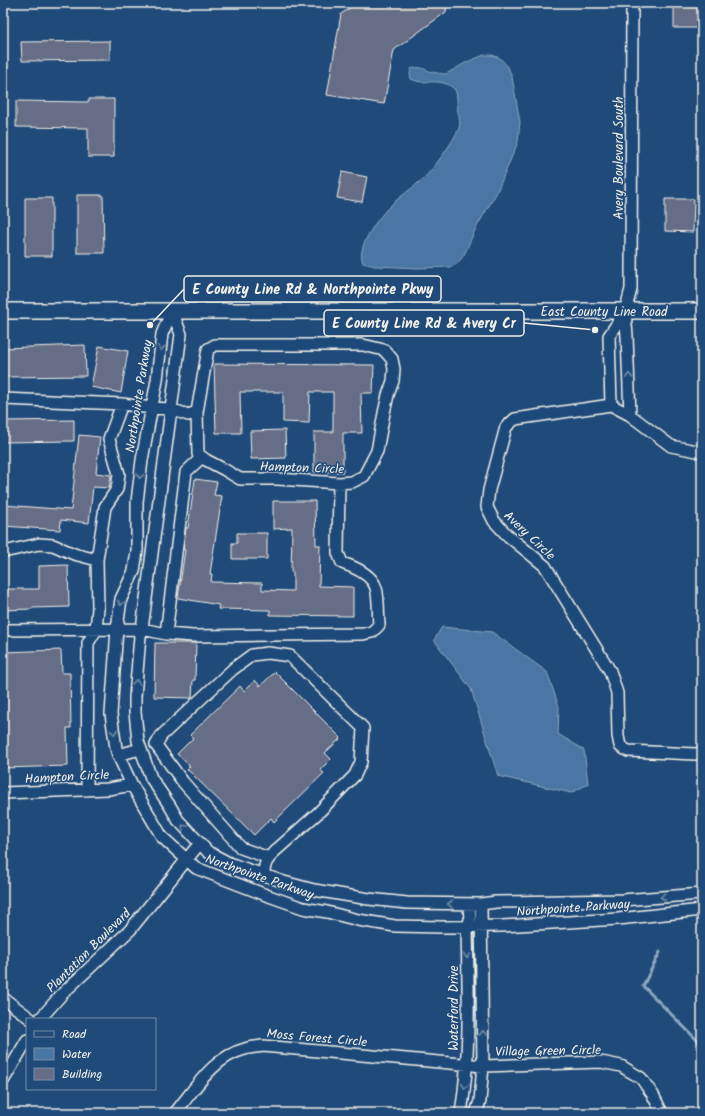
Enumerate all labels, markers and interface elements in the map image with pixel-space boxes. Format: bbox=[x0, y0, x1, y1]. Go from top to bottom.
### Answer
street label: Avery Boulevard South bbox=[609, 97, 630, 219]
callout: E County Line Rd & Northpointe Pkwy bbox=[184, 276, 441, 302]
text: E County Line Rd & Northpointe Pkwy bbox=[193, 279, 434, 301]
street label: East County Line Road bbox=[541, 302, 668, 323]
callout: E County Line Rd & Avery Cr bbox=[324, 310, 524, 336]
text: E County Line Rd & Avery Cr bbox=[332, 313, 517, 335]
street label: Northpointe Parkway bbox=[120, 338, 159, 454]
one-way arrow bbox=[156, 345, 165, 351]
one-way arrow bbox=[624, 373, 633, 379]
street label: Hampton Circle bbox=[259, 457, 345, 480]
one-way arrow bbox=[136, 473, 145, 479]
street label: Avery Circle bbox=[498, 506, 560, 566]
one-way arrow bbox=[118, 600, 126, 606]
one-way arrow bbox=[132, 679, 141, 685]
one-way arrow bbox=[109, 729, 118, 736]
street label: Hampton Circle bbox=[24, 765, 110, 790]
one-way arrow bbox=[182, 824, 189, 832]
street label: Northpointe Parkway bbox=[202, 849, 318, 906]
one-way arrow bbox=[660, 892, 666, 901]
street label: Northpointe Parkway bbox=[516, 894, 631, 923]
one-way arrow bbox=[447, 900, 453, 908]
street label: Plantation Boulevard bbox=[42, 904, 137, 998]
one-way arrow bbox=[463, 953, 471, 959]
street label: Waterford Drive bbox=[444, 965, 465, 1051]
legend bbox=[26, 1018, 156, 1090]
street label: Moss Forest Circle bbox=[266, 1024, 368, 1053]
text: Road bbox=[62, 1025, 87, 1044]
one-way arrow bbox=[479, 1030, 487, 1036]
street label: Village Green Circle bbox=[495, 1040, 601, 1063]
text: Water bbox=[62, 1045, 92, 1064]
text: Building bbox=[62, 1065, 102, 1084]
one-way arrow bbox=[461, 1083, 470, 1089]

